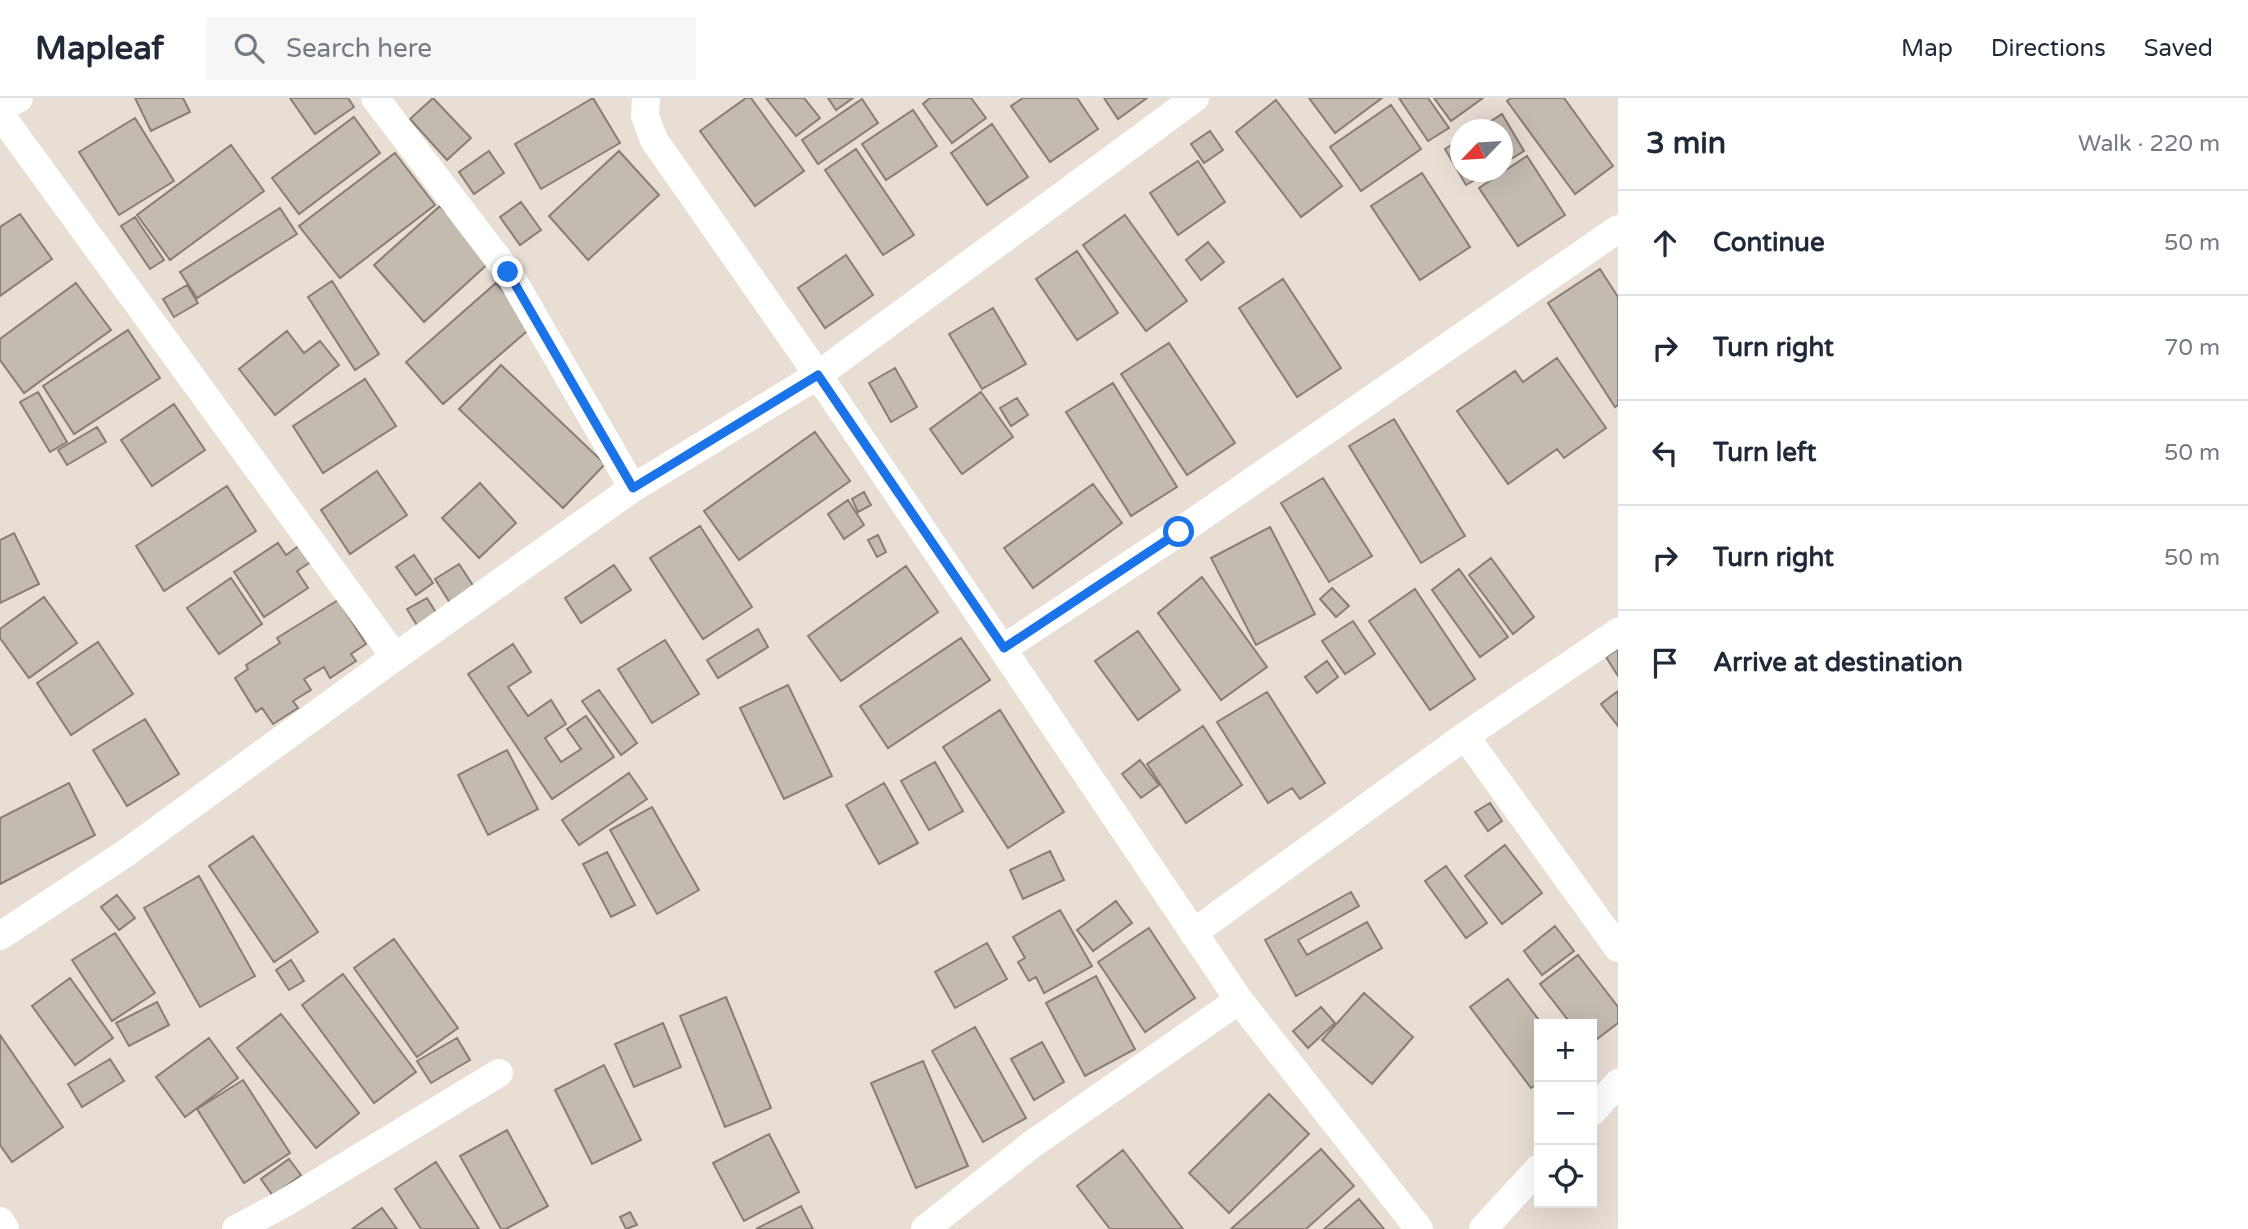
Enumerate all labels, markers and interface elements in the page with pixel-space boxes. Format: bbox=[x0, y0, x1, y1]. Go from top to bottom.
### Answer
search box bbox=[206, 17, 696, 80]
text: Mapleaf bbox=[35, 29, 164, 68]
icon: search bbox=[230, 29, 268, 67]
text: Search here bbox=[286, 33, 432, 64]
text: Map bbox=[1901, 34, 1953, 63]
text: Directions bbox=[1991, 34, 2106, 63]
text: Saved bbox=[2144, 34, 2213, 63]
north arrow bbox=[1450, 119, 1513, 182]
text: 3 min bbox=[1646, 125, 1726, 162]
text: Walk · 220 m bbox=[2078, 130, 2220, 158]
icon: ahead bbox=[1646, 224, 1684, 262]
text: Continue bbox=[1713, 227, 1825, 258]
text: 50 m bbox=[2164, 229, 2220, 257]
route end bbox=[492, 256, 523, 287]
icon: right bbox=[1646, 329, 1684, 367]
text: Turn right bbox=[1713, 332, 1834, 363]
text: 70 m bbox=[2164, 334, 2220, 362]
icon: left bbox=[1646, 434, 1684, 472]
text: Turn left bbox=[1713, 437, 1816, 468]
text: 50 m bbox=[2164, 439, 2220, 467]
route start bbox=[1163, 516, 1194, 547]
icon: right bbox=[1646, 539, 1684, 577]
text: Turn right bbox=[1713, 542, 1834, 573]
text: 50 m bbox=[2164, 544, 2220, 572]
icon: arrive bbox=[1646, 644, 1684, 682]
text: Arrive at destination bbox=[1713, 647, 1963, 678]
map controls bbox=[1534, 1019, 1597, 1208]
button: + bbox=[1534, 1019, 1597, 1082]
button: − bbox=[1534, 1082, 1597, 1145]
button: locate bbox=[1534, 1145, 1597, 1208]

